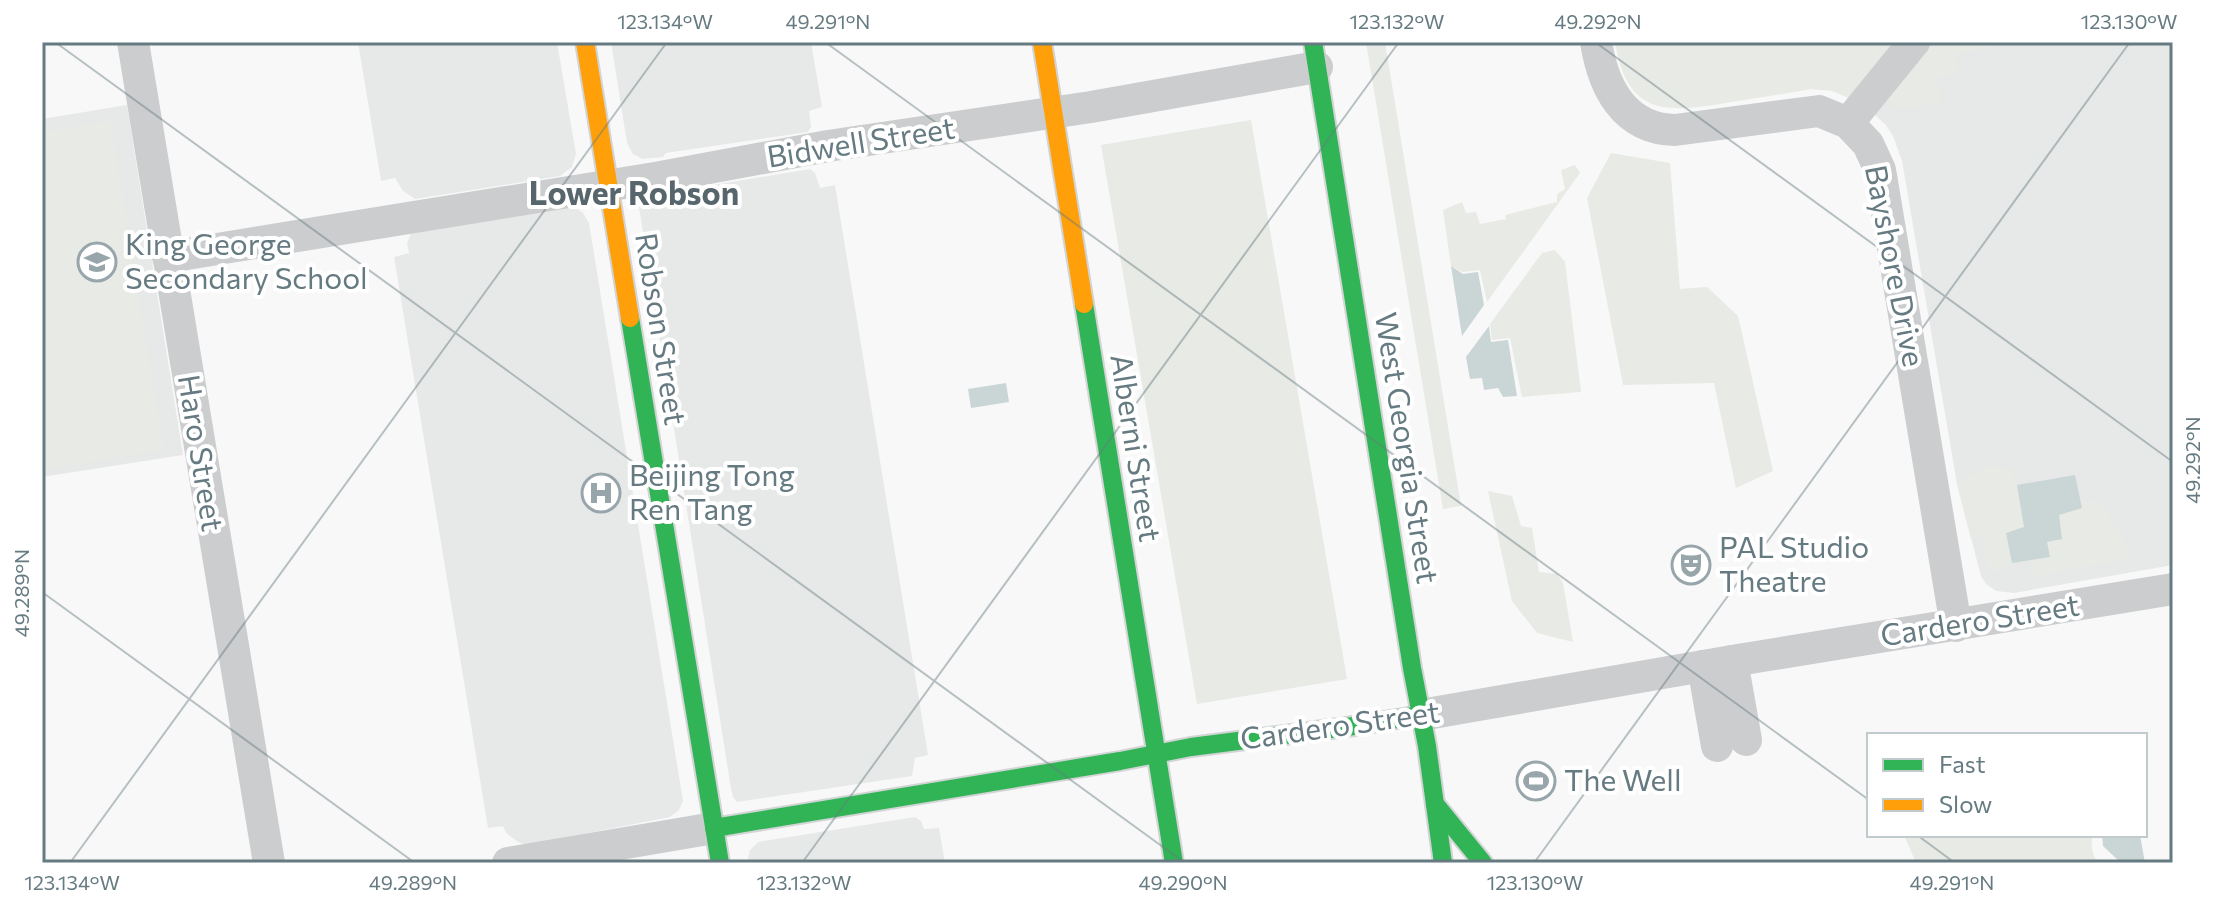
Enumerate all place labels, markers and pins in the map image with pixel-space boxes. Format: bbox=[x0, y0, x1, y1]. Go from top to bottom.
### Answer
place label: King George Secondary School bbox=[125, 224, 368, 295]
school or university icon: King George Secondary School bbox=[76, 241, 118, 283]
place label: Beijing Tong Ren Tang bbox=[629, 455, 795, 526]
hospital icon: Beijing Tong Ren Tang bbox=[580, 472, 622, 514]
place label: PAL Studio Theatre bbox=[1719, 527, 1869, 598]
theatre icon: PAL Studio Theatre bbox=[1670, 544, 1712, 586]
sports icon: The Well bbox=[1515, 760, 1557, 802]
place label: The Well bbox=[1564, 760, 1682, 797]

